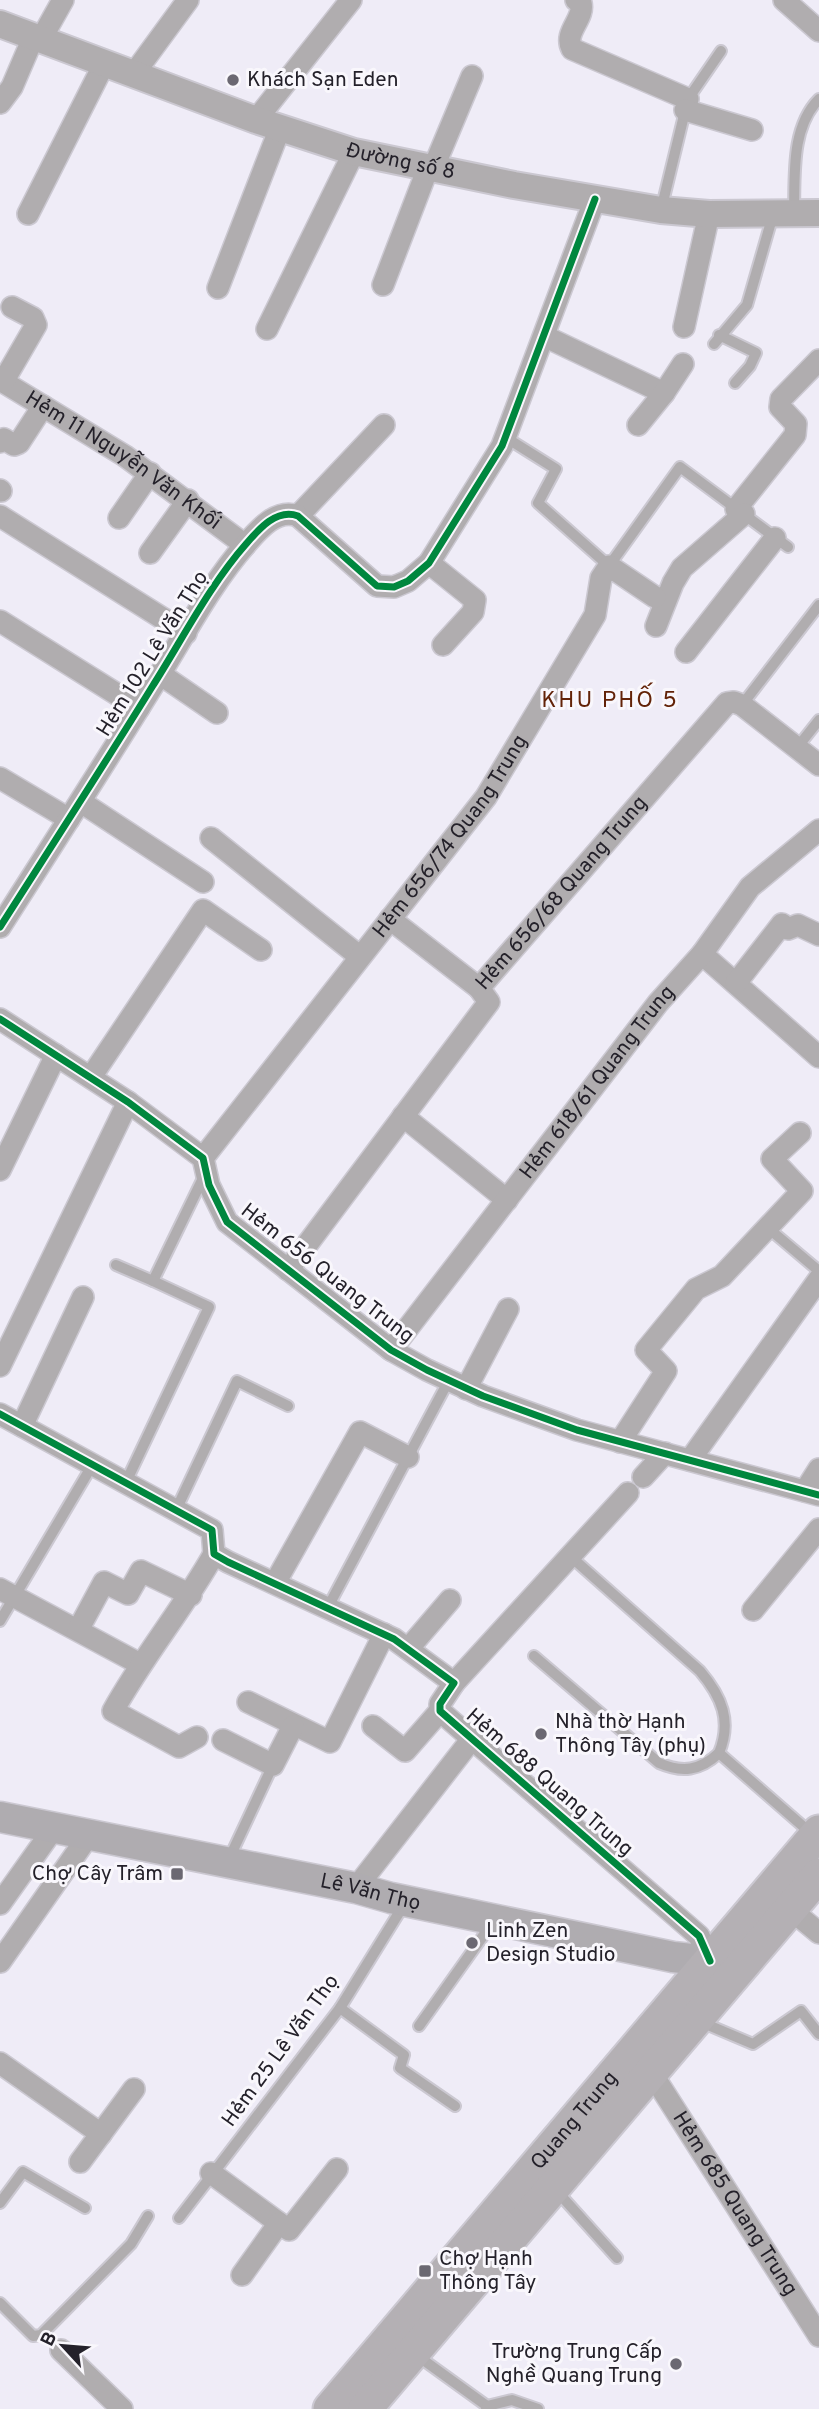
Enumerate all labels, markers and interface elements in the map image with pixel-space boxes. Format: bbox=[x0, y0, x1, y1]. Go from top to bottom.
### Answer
place label: Khách Sạn Eden bbox=[247, 67, 399, 94]
marker: Khách Sạn Eden bbox=[225, 72, 241, 88]
street label: Đường số 8 bbox=[342, 137, 458, 186]
street label: Hẻm 11 Nguyễn Văn Khối bbox=[20, 385, 226, 536]
street label: Hẻm 102 Lê Văn Thọ bbox=[91, 566, 215, 742]
district label: KHU PHỐ 5 bbox=[541, 682, 679, 716]
street label: Hẻm 656/74 Quang Trung bbox=[367, 730, 534, 944]
street label: Hẻm 656/68 Quang Trung bbox=[470, 790, 653, 996]
street label: Hẻm 618/61 Quang Trung bbox=[514, 980, 681, 1185]
street label: Hẻm 656 Quang Trung bbox=[235, 1198, 419, 1350]
street label: Hẻm 688 Quang Trung bbox=[460, 1703, 638, 1863]
place label: Nhà thờ Hạnh Thông Tây (phụ) bbox=[555, 1709, 706, 1760]
marker: Nhà thờ Hạnh Thông Tây (phụ) bbox=[533, 1726, 549, 1742]
place label: Chợ Cây Trâm bbox=[32, 1861, 163, 1888]
marker: Chợ Cây Trâm bbox=[169, 1866, 185, 1882]
street label: Lê Văn Thọ bbox=[318, 1868, 423, 1917]
place label: Linh Zen Design Studio bbox=[486, 1918, 615, 1969]
marker: Linh Zen Design Studio bbox=[464, 1935, 480, 1951]
street label: Hẻm 25 Lê Văn Thọ bbox=[216, 1969, 346, 2133]
street label: Quang Trung bbox=[525, 2066, 624, 2176]
street label: Hẻm 685 Quang Trung bbox=[666, 2106, 803, 2301]
place label: Chợ Hạnh Thông Tây bbox=[439, 2246, 536, 2297]
marker: Chợ Hạnh Thông Tây bbox=[417, 2263, 433, 2279]
north arrow bbox=[28, 2311, 98, 2381]
text: B bbox=[36, 2328, 63, 2351]
place label: Trường Trung Cấp Nghề Quang Trung bbox=[486, 2339, 662, 2390]
marker: Trường Trung Cấp Nghề Quang Trung bbox=[668, 2356, 684, 2372]

